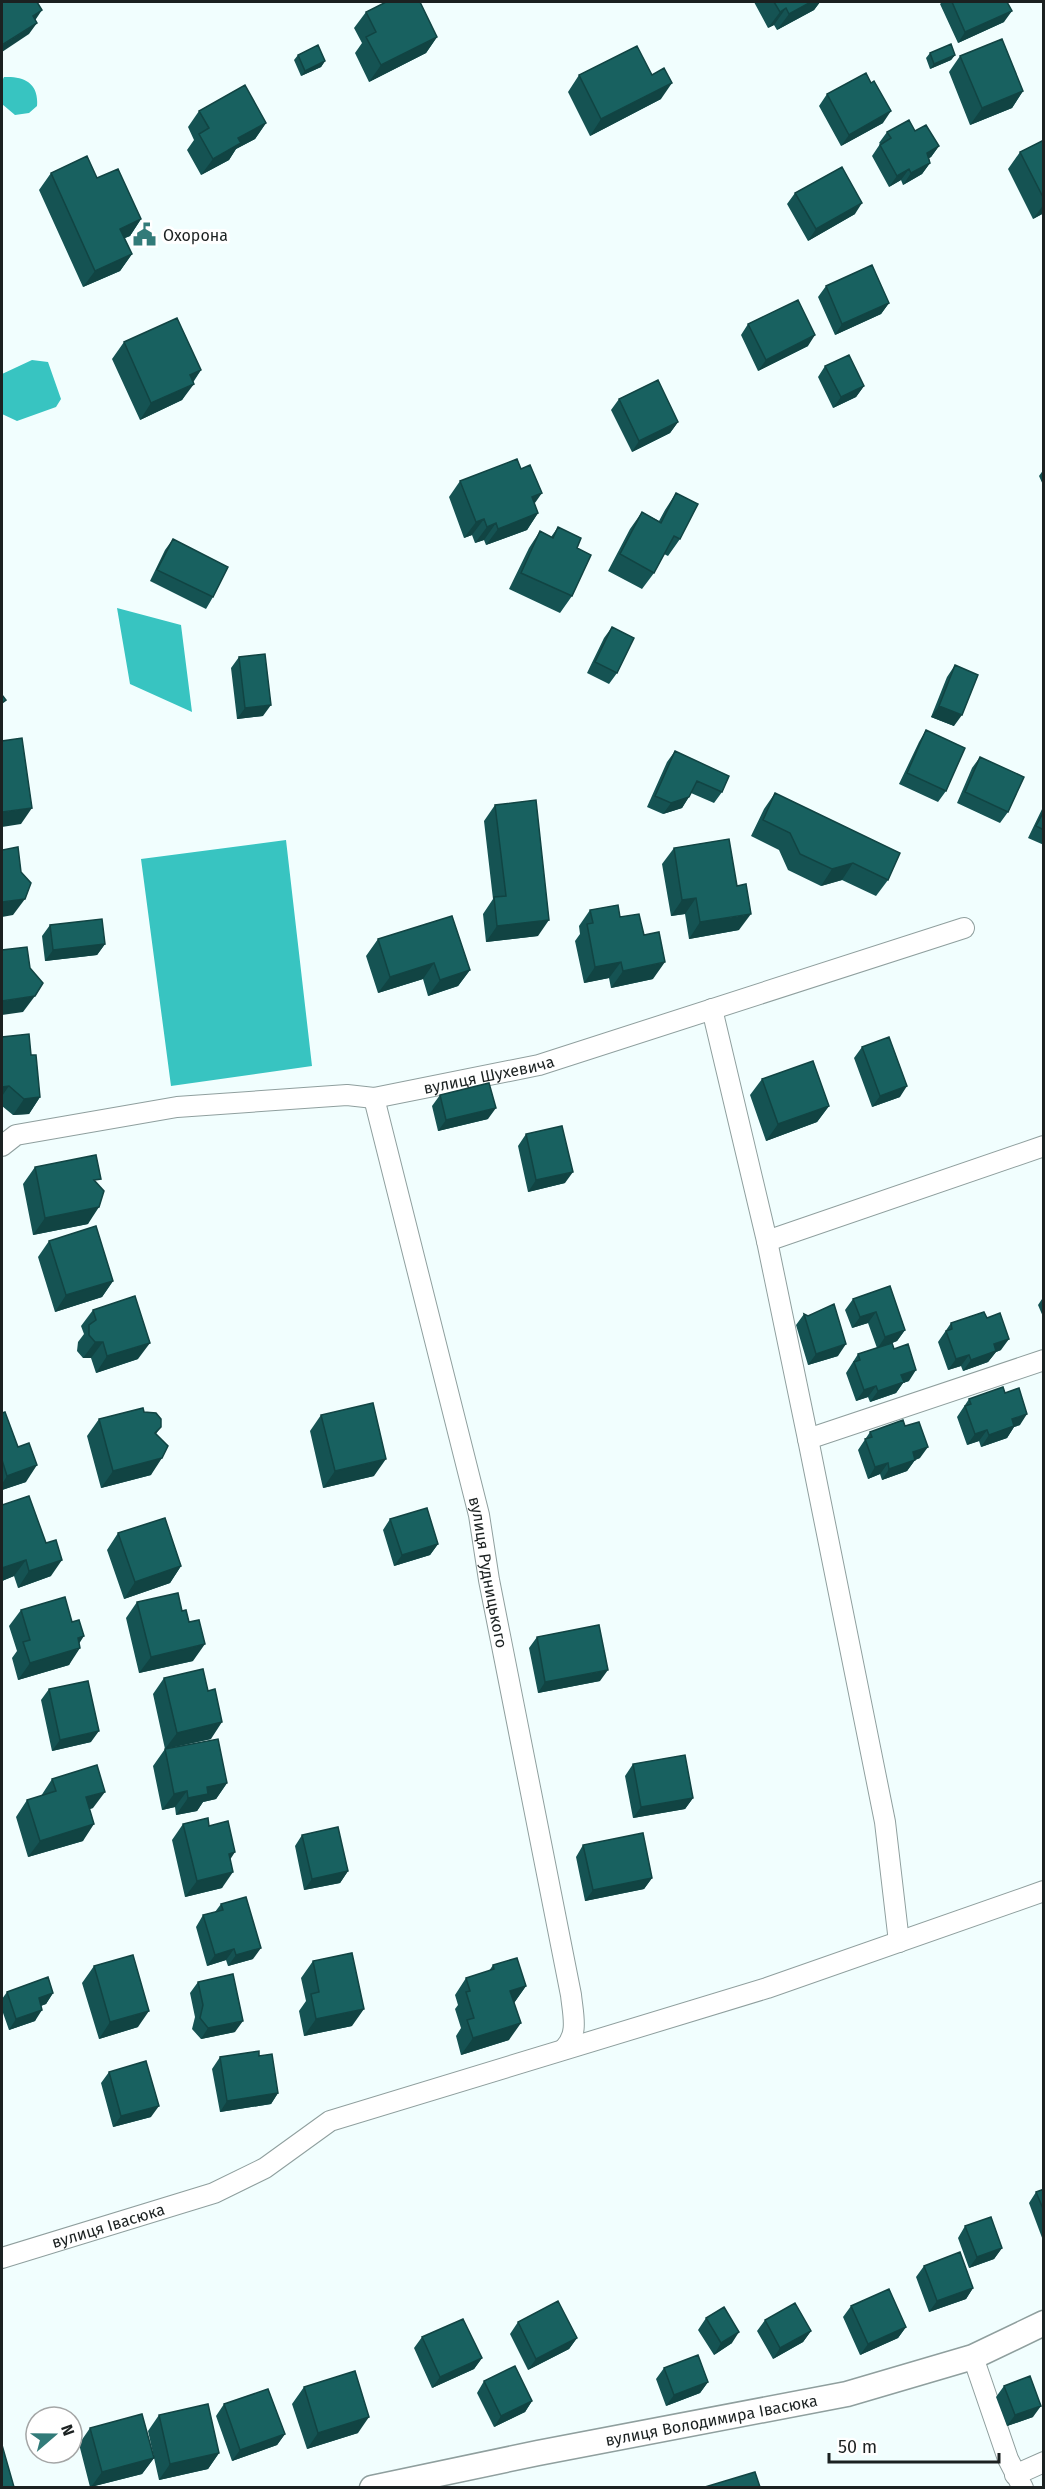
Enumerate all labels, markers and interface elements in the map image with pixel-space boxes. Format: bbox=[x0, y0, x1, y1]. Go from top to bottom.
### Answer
public building icon: Охорона bbox=[132, 222, 158, 248]
place label: Охорона bbox=[163, 226, 228, 245]
street label: вулиця Шухевича bbox=[422, 1052, 557, 1098]
street label: вулиця Рудницького bbox=[465, 1494, 511, 1650]
street label: вулиця Івасюка bbox=[49, 2200, 167, 2252]
street label: вулиця Володимира Івасюка bbox=[604, 2391, 819, 2450]
north arrow bbox=[24, 2405, 84, 2465]
text: N bbox=[57, 2422, 78, 2438]
scale bar bbox=[829, 2426, 998, 2464]
text: 50 m bbox=[838, 2436, 877, 2458]

